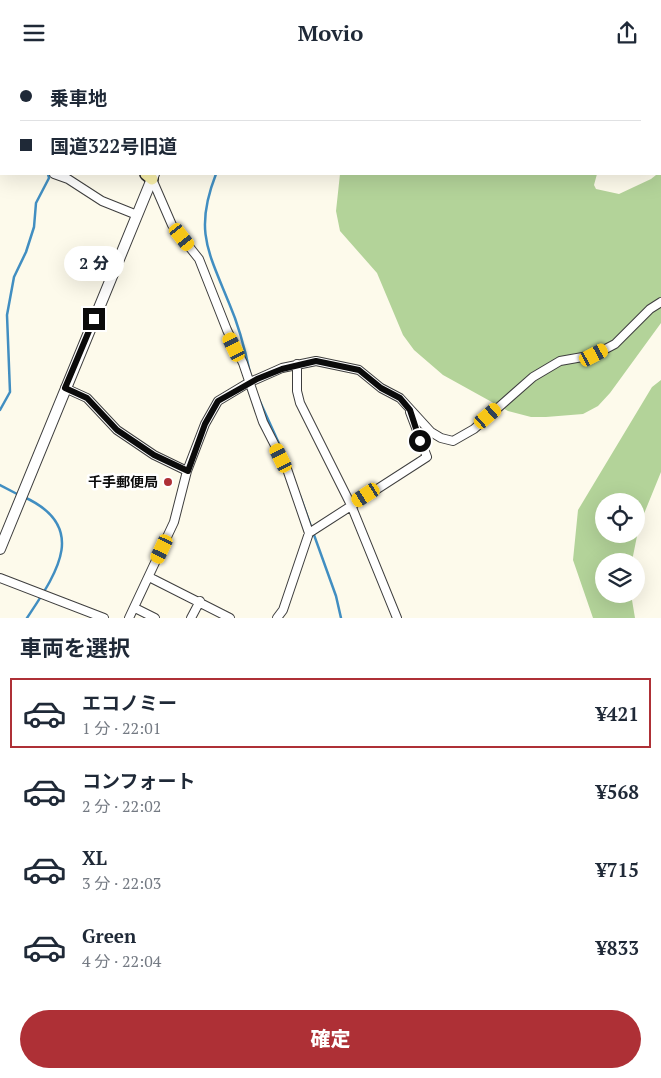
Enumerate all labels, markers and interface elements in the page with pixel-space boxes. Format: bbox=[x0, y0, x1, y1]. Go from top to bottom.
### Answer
text: Movio bbox=[298, 18, 363, 47]
icon: menu bbox=[20, 19, 48, 47]
icon: share bbox=[613, 19, 641, 47]
text: 乗車地 bbox=[50, 85, 107, 110]
text: 国道322号旧道 bbox=[50, 133, 177, 158]
car bbox=[166, 221, 197, 253]
callout: 2 分 bbox=[64, 247, 124, 281]
text: 2 分 bbox=[79, 252, 109, 274]
route end bbox=[83, 308, 105, 330]
car bbox=[220, 330, 247, 364]
car bbox=[577, 341, 610, 369]
car bbox=[471, 400, 504, 432]
route start bbox=[409, 430, 431, 452]
car bbox=[267, 441, 294, 475]
place label: 千手郵便局 bbox=[88, 472, 158, 491]
marker: 千手郵便局 bbox=[162, 476, 174, 488]
car bbox=[349, 481, 382, 509]
map controls bbox=[595, 493, 645, 603]
button: locate bbox=[595, 493, 645, 543]
car bbox=[148, 532, 175, 566]
button: layers bbox=[595, 553, 645, 603]
text: 車両を選択 bbox=[20, 633, 130, 662]
text: エコノミー bbox=[82, 690, 177, 715]
icon: car bbox=[22, 691, 67, 736]
text: ¥421 bbox=[596, 701, 639, 726]
text: 1 分 · 22:01 bbox=[82, 717, 161, 739]
text: コンフォート bbox=[82, 768, 195, 793]
icon: car bbox=[22, 769, 67, 814]
text: ¥568 bbox=[596, 779, 639, 804]
text: 2 分 · 22:02 bbox=[82, 795, 161, 817]
text: XL bbox=[82, 845, 107, 870]
icon: car bbox=[22, 847, 67, 892]
text: ¥715 bbox=[596, 857, 639, 882]
text: 3 分 · 22:03 bbox=[82, 872, 161, 894]
text: Green bbox=[82, 923, 136, 948]
icon: car bbox=[22, 925, 67, 970]
text: ¥833 bbox=[596, 935, 639, 960]
text: 4 分 · 22:04 bbox=[82, 950, 161, 972]
button: 確定 bbox=[20, 1010, 641, 1068]

